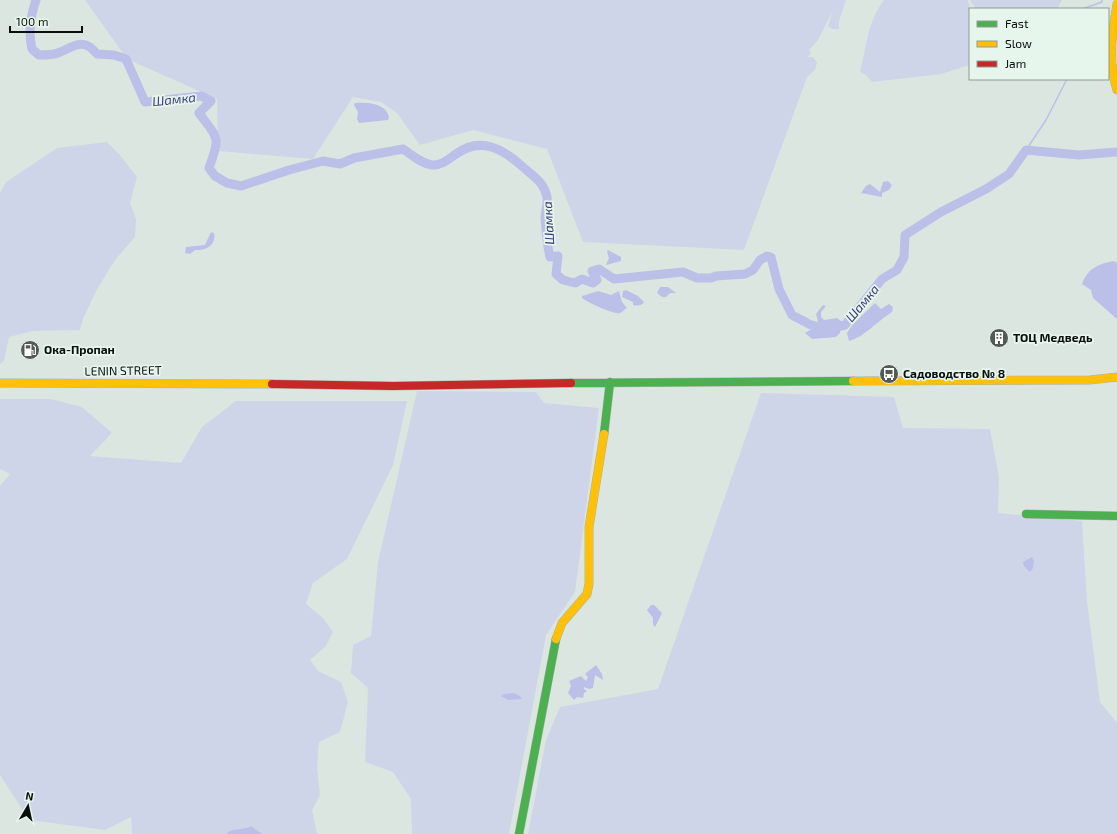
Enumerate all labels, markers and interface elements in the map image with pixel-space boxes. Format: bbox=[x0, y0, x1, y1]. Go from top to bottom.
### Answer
scale bar bbox=[10, 8, 82, 34]
legend bbox=[969, 8, 1109, 80]
text: 100 m bbox=[16, 14, 48, 28]
text: Fast bbox=[1005, 16, 1029, 30]
text: Slow bbox=[1005, 36, 1032, 50]
text: Jam bbox=[1005, 56, 1026, 70]
water label: Шамка bbox=[151, 89, 197, 109]
water label: Шамка bbox=[539, 201, 557, 245]
water label: Шамка bbox=[842, 281, 882, 325]
building icon: ТОЦ Медведь bbox=[988, 327, 1010, 349]
place label: ТОЦ Медведь bbox=[1013, 330, 1093, 344]
fuel station icon: Ока-Пропан bbox=[19, 339, 41, 361]
place label: Ока-Пропан bbox=[44, 342, 115, 356]
street label: LENIN STREET bbox=[84, 362, 162, 378]
bus stop icon: Садоводство № 8 bbox=[878, 363, 900, 385]
place label: Садоводство № 8 bbox=[903, 366, 1005, 380]
north arrow bbox=[8, 786, 48, 826]
text: N bbox=[25, 789, 35, 803]

